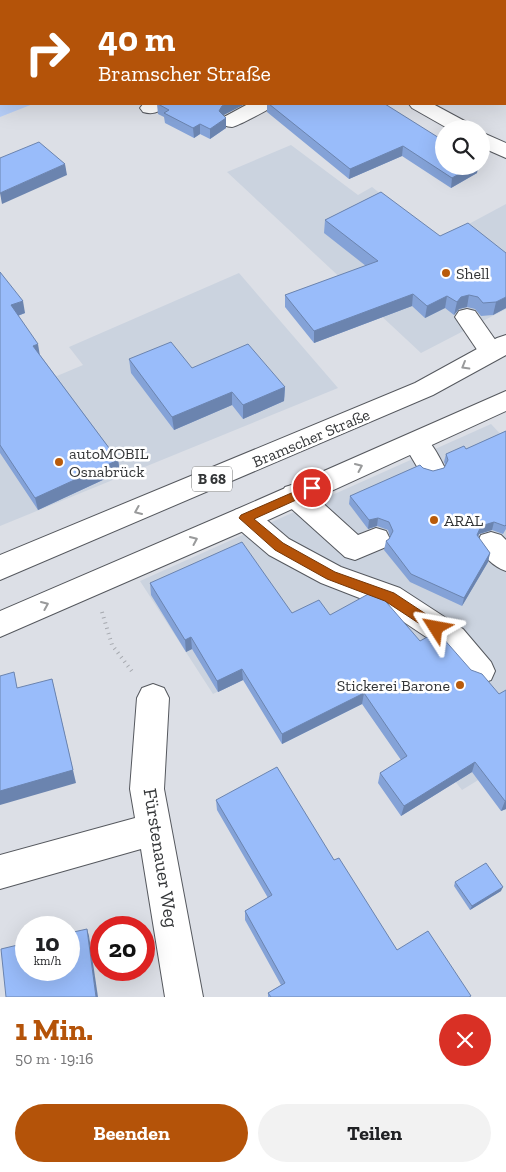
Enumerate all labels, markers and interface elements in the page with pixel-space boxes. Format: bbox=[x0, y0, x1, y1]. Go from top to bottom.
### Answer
text: 40 m bbox=[98, 18, 175, 60]
icon: right bbox=[15, 20, 80, 85]
text: Bramscher Straße bbox=[98, 60, 271, 87]
map controls bbox=[435, 120, 490, 175]
button: search bbox=[435, 120, 490, 175]
place label: Shell bbox=[456, 264, 490, 283]
marker: Shell bbox=[440, 267, 452, 279]
one-way arrow bbox=[461, 360, 470, 370]
street label: Bramscher Straße bbox=[249, 405, 373, 471]
place label: autoMOBIL Osnabrück bbox=[69, 444, 149, 481]
marker: autoMOBIL Osnabrück bbox=[53, 456, 65, 468]
one-way arrow bbox=[354, 463, 363, 474]
road number: B 68 bbox=[192, 466, 232, 492]
pin bbox=[291, 467, 333, 509]
icon: arrive bbox=[298, 474, 326, 502]
one-way arrow bbox=[134, 505, 143, 515]
place label: ARAL bbox=[444, 511, 484, 530]
marker: ARAL bbox=[428, 514, 440, 526]
one-way arrow bbox=[189, 536, 198, 547]
one-way arrow bbox=[40, 600, 49, 611]
position arrow bbox=[409, 601, 461, 653]
place label: Stickerei Barone bbox=[337, 676, 450, 695]
marker: Stickerei Barone bbox=[454, 679, 466, 691]
street label: Fürstenauer Weg bbox=[139, 787, 183, 930]
speed limit sign: 20 bbox=[90, 916, 155, 981]
text: 10 bbox=[35, 927, 60, 957]
text: km/h bbox=[34, 954, 61, 968]
text: 1 Min. bbox=[15, 1012, 93, 1048]
button: close bbox=[439, 1014, 491, 1066]
text: 50 m · 19:16 bbox=[15, 1049, 94, 1068]
button: Beenden bbox=[15, 1104, 248, 1162]
button: Teilen bbox=[258, 1104, 491, 1162]

